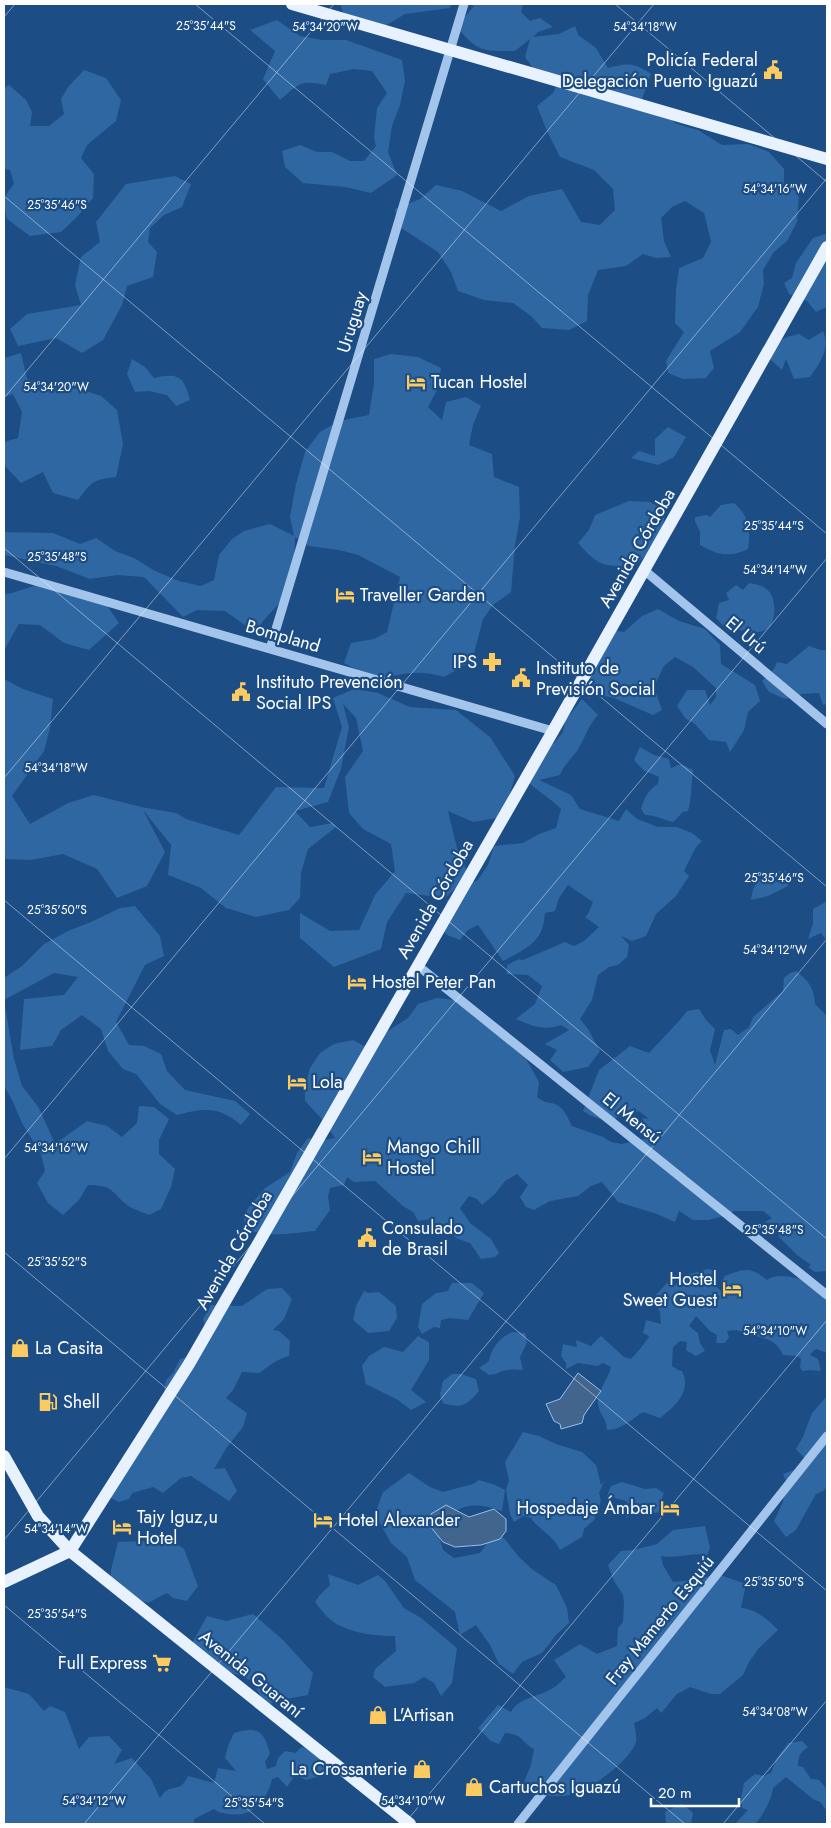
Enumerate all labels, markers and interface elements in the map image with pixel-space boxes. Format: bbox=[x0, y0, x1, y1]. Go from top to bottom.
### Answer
text: 25°35'44"S bbox=[176, 17, 236, 35]
text: 54°34'20"W bbox=[292, 18, 358, 36]
text: 54°34'18"W bbox=[613, 18, 677, 36]
place label: Policía Federal Delegación Puerto Iguazú bbox=[562, 47, 758, 94]
public building icon: Policía Federal Delegación Puerto Iguazú bbox=[762, 59, 784, 81]
text: 54°34'16"W bbox=[743, 180, 807, 198]
text: 25°35'46"S bbox=[27, 196, 87, 214]
street label: Uruguay bbox=[330, 288, 374, 356]
place label: Tucan Hostel bbox=[431, 369, 527, 395]
hotel icon: Tucan Hostel bbox=[405, 371, 427, 393]
text: 54°34'20"W bbox=[23, 378, 89, 396]
street label: Avenida Córdoba bbox=[592, 484, 682, 612]
text: 25°35'44"S bbox=[744, 517, 804, 535]
text: 25°35'48"S bbox=[27, 548, 87, 566]
text: 54°34'14"W bbox=[743, 561, 807, 579]
place label: Traveller Garden bbox=[360, 582, 485, 608]
hotel icon: Traveller Garden bbox=[334, 584, 356, 606]
street label: El Urú bbox=[720, 610, 772, 660]
street label: Bompland bbox=[243, 613, 323, 659]
place label: IPS bbox=[453, 649, 477, 675]
pharmacy icon: IPS bbox=[481, 651, 503, 673]
place label: Instituto de Previsión Social bbox=[536, 655, 655, 702]
public building icon: Instituto de Previsión Social bbox=[510, 667, 532, 689]
place label: Instituto Prevención Social IPS bbox=[256, 669, 403, 716]
public building icon: Instituto Prevención Social IPS bbox=[230, 681, 252, 703]
text: 54°34'18"W bbox=[24, 759, 88, 777]
street label: Avenida Córdoba bbox=[390, 835, 480, 963]
text: 25°35'46"S bbox=[744, 869, 804, 887]
text: 25°35'50"S bbox=[27, 901, 87, 919]
text: 54°34'12"W bbox=[743, 941, 807, 959]
place label: Hostel Peter Pan bbox=[372, 969, 496, 995]
hotel icon: Hostel Peter Pan bbox=[346, 971, 368, 993]
place label: Lola bbox=[312, 1069, 343, 1095]
hotel icon: Lola bbox=[286, 1071, 308, 1093]
street label: El Mensú bbox=[597, 1086, 667, 1150]
place label: Mango Chill Hostel bbox=[387, 1134, 480, 1181]
text: 54°34'16"W bbox=[24, 1139, 88, 1157]
hotel icon: Mango Chill Hostel bbox=[361, 1146, 383, 1168]
street label: Avenida Córdoba bbox=[189, 1186, 279, 1314]
place label: Consulado de Brasil bbox=[382, 1215, 463, 1262]
text: 25°35'48"S bbox=[744, 1221, 804, 1239]
public building icon: Consulado de Brasil bbox=[356, 1227, 378, 1249]
text: 25°35'52"S bbox=[27, 1253, 87, 1271]
place label: Hostel Sweet Guest bbox=[623, 1266, 718, 1313]
hotel icon: Hostel Sweet Guest bbox=[721, 1278, 743, 1300]
text: 54°34'10"W bbox=[743, 1322, 807, 1340]
place label: La Casita bbox=[35, 1335, 103, 1361]
shop icon: La Casita bbox=[9, 1337, 31, 1359]
place label: Shell bbox=[63, 1389, 100, 1415]
fuel station icon: Shell bbox=[37, 1391, 59, 1413]
place label: Hospedaje Ámbar bbox=[516, 1495, 656, 1521]
hotel icon: Hospedaje Ámbar bbox=[659, 1497, 681, 1519]
place label: Tajy Iguz,u Hotel bbox=[137, 1504, 218, 1551]
place label: Hotel Alexander bbox=[338, 1507, 461, 1533]
hotel icon: Hotel Alexander bbox=[312, 1509, 334, 1531]
hotel icon: Tajy Iguz,u Hotel bbox=[111, 1516, 133, 1538]
text: 54°34'14"W bbox=[24, 1520, 88, 1538]
street label: Fray Mamerto Esquiú bbox=[600, 1550, 720, 1690]
text: 25°35'50"S bbox=[744, 1573, 804, 1591]
text: 25°35'54"S bbox=[27, 1605, 87, 1623]
street label: Avenida Guaraní bbox=[193, 1624, 310, 1725]
place label: Full Express bbox=[58, 1650, 147, 1676]
supermarket icon: Full Express bbox=[151, 1652, 173, 1674]
place label: L'Artisan bbox=[393, 1702, 454, 1728]
text: 54°34'08"W bbox=[742, 1703, 808, 1721]
shop icon: L'Artisan bbox=[367, 1704, 389, 1726]
place label: La Crossanterie bbox=[290, 1756, 407, 1782]
shop icon: La Crossanterie bbox=[411, 1758, 433, 1780]
place label: Cartuchos Iguazú bbox=[489, 1774, 621, 1800]
shop icon: Cartuchos Iguazú bbox=[463, 1776, 485, 1798]
scale bar bbox=[651, 1776, 738, 1808]
text: 20 m bbox=[658, 1782, 692, 1804]
text: 54°34'12"W bbox=[62, 1792, 126, 1810]
text: 54°34'10"W bbox=[381, 1792, 445, 1810]
text: 25°35'54"S bbox=[224, 1794, 284, 1812]

